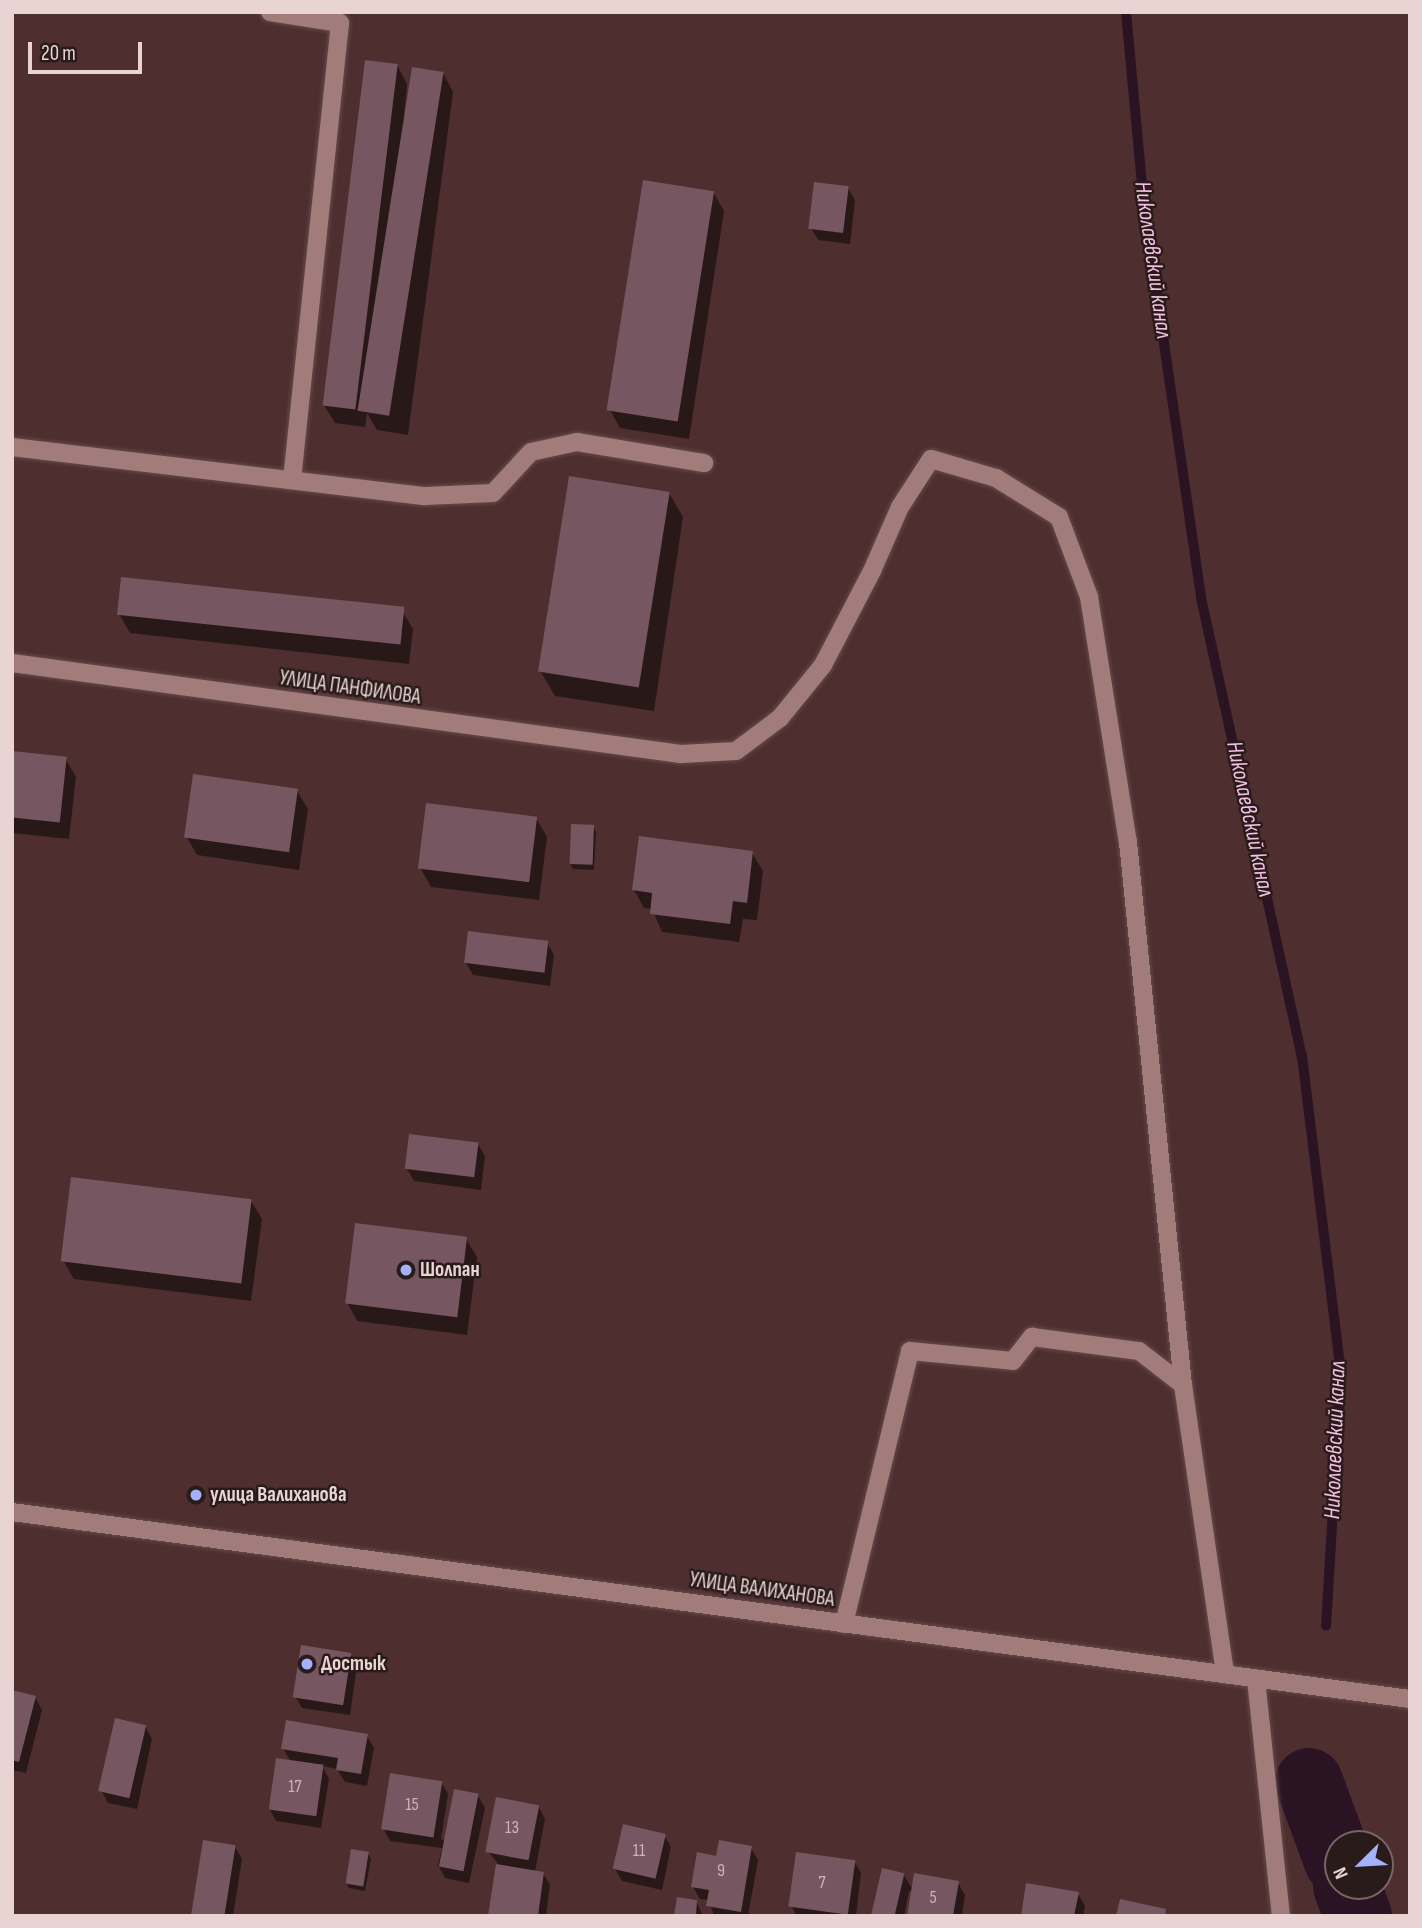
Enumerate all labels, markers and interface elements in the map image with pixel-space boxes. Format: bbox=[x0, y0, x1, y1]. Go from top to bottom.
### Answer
scale bar bbox=[32, 28, 145, 72]
text: 20 m bbox=[41, 41, 76, 66]
water label: Николаевский канал bbox=[1128, 180, 1178, 340]
street label: УЛИЦА ПАНФИЛОВА bbox=[278, 666, 422, 710]
water label: Николаевский канал bbox=[1220, 739, 1280, 899]
place label: Шолпан bbox=[420, 1257, 480, 1283]
marker: Шолпан bbox=[398, 1262, 414, 1278]
water label: Николаевский канал bbox=[1318, 1360, 1352, 1520]
place label: улица Валиханова bbox=[210, 1482, 346, 1508]
marker: улица Валиханова bbox=[188, 1487, 204, 1503]
street label: УЛИЦА ВАЛИХАНОВА bbox=[688, 1567, 836, 1613]
place label: Достык bbox=[321, 1651, 386, 1677]
marker: Достык bbox=[299, 1656, 315, 1672]
house number: 17 bbox=[288, 1776, 302, 1798]
house number: 15 bbox=[405, 1794, 419, 1816]
house number: 13 bbox=[505, 1817, 519, 1839]
north arrow bbox=[1324, 1830, 1394, 1900]
house number: 11 bbox=[633, 1840, 645, 1862]
house number: 9 bbox=[717, 1860, 725, 1882]
text: N bbox=[1329, 1864, 1354, 1882]
house number: 7 bbox=[818, 1872, 826, 1894]
house number: 5 bbox=[929, 1887, 937, 1909]

